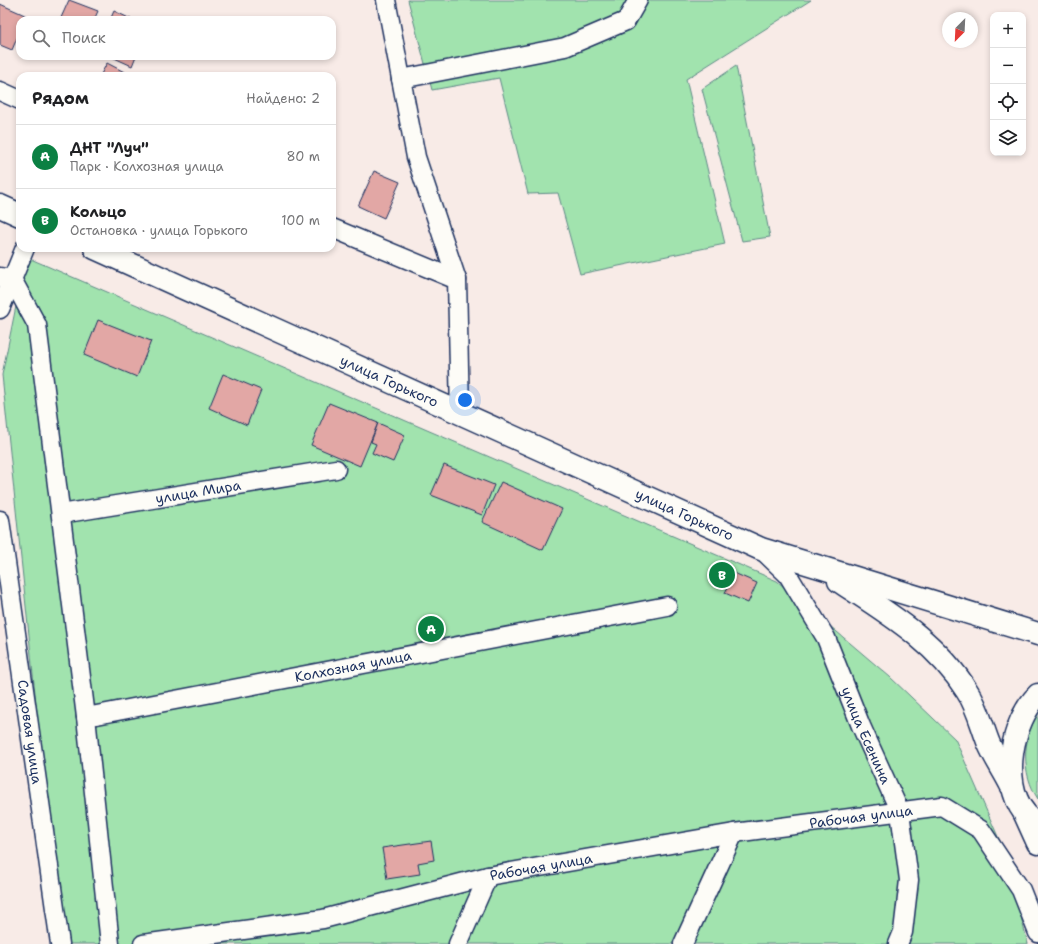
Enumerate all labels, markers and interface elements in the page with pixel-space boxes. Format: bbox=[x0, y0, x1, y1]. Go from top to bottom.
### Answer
north arrow bbox=[942, 12, 978, 48]
map controls bbox=[990, 12, 1026, 156]
button: + bbox=[990, 12, 1026, 48]
search box bbox=[16, 16, 336, 60]
icon: search bbox=[30, 27, 52, 49]
text: Поиск bbox=[62, 28, 106, 48]
button: − bbox=[990, 48, 1026, 84]
button: locate bbox=[990, 84, 1026, 120]
text: Рядом bbox=[32, 87, 89, 109]
text: Найдено: 2 bbox=[246, 90, 320, 107]
button: layers bbox=[990, 120, 1026, 156]
text: ДНТ "Луч" bbox=[70, 138, 149, 158]
text: A bbox=[40, 148, 50, 165]
text: 80 m bbox=[286, 148, 320, 165]
text: Парк · Колхозная улица bbox=[70, 158, 224, 175]
text: Кольцо bbox=[70, 202, 127, 222]
text: B bbox=[41, 212, 49, 229]
text: 100 m bbox=[281, 212, 320, 229]
text: Остановка · улица Горького bbox=[70, 222, 248, 239]
street label: улица Горького bbox=[337, 351, 441, 411]
your location bbox=[455, 390, 475, 410]
street label: улица Мира bbox=[154, 476, 243, 507]
street label: улица Горького bbox=[633, 484, 736, 544]
pin: B bbox=[709, 560, 735, 590]
pin: A bbox=[418, 614, 444, 644]
street label: Колхозная улица bbox=[293, 646, 413, 686]
street label: Садовая улица bbox=[14, 678, 46, 786]
street label: улица Есенина bbox=[837, 684, 895, 787]
street label: Рабочая улица bbox=[808, 801, 914, 832]
street label: Рабочая улица bbox=[488, 849, 594, 885]

